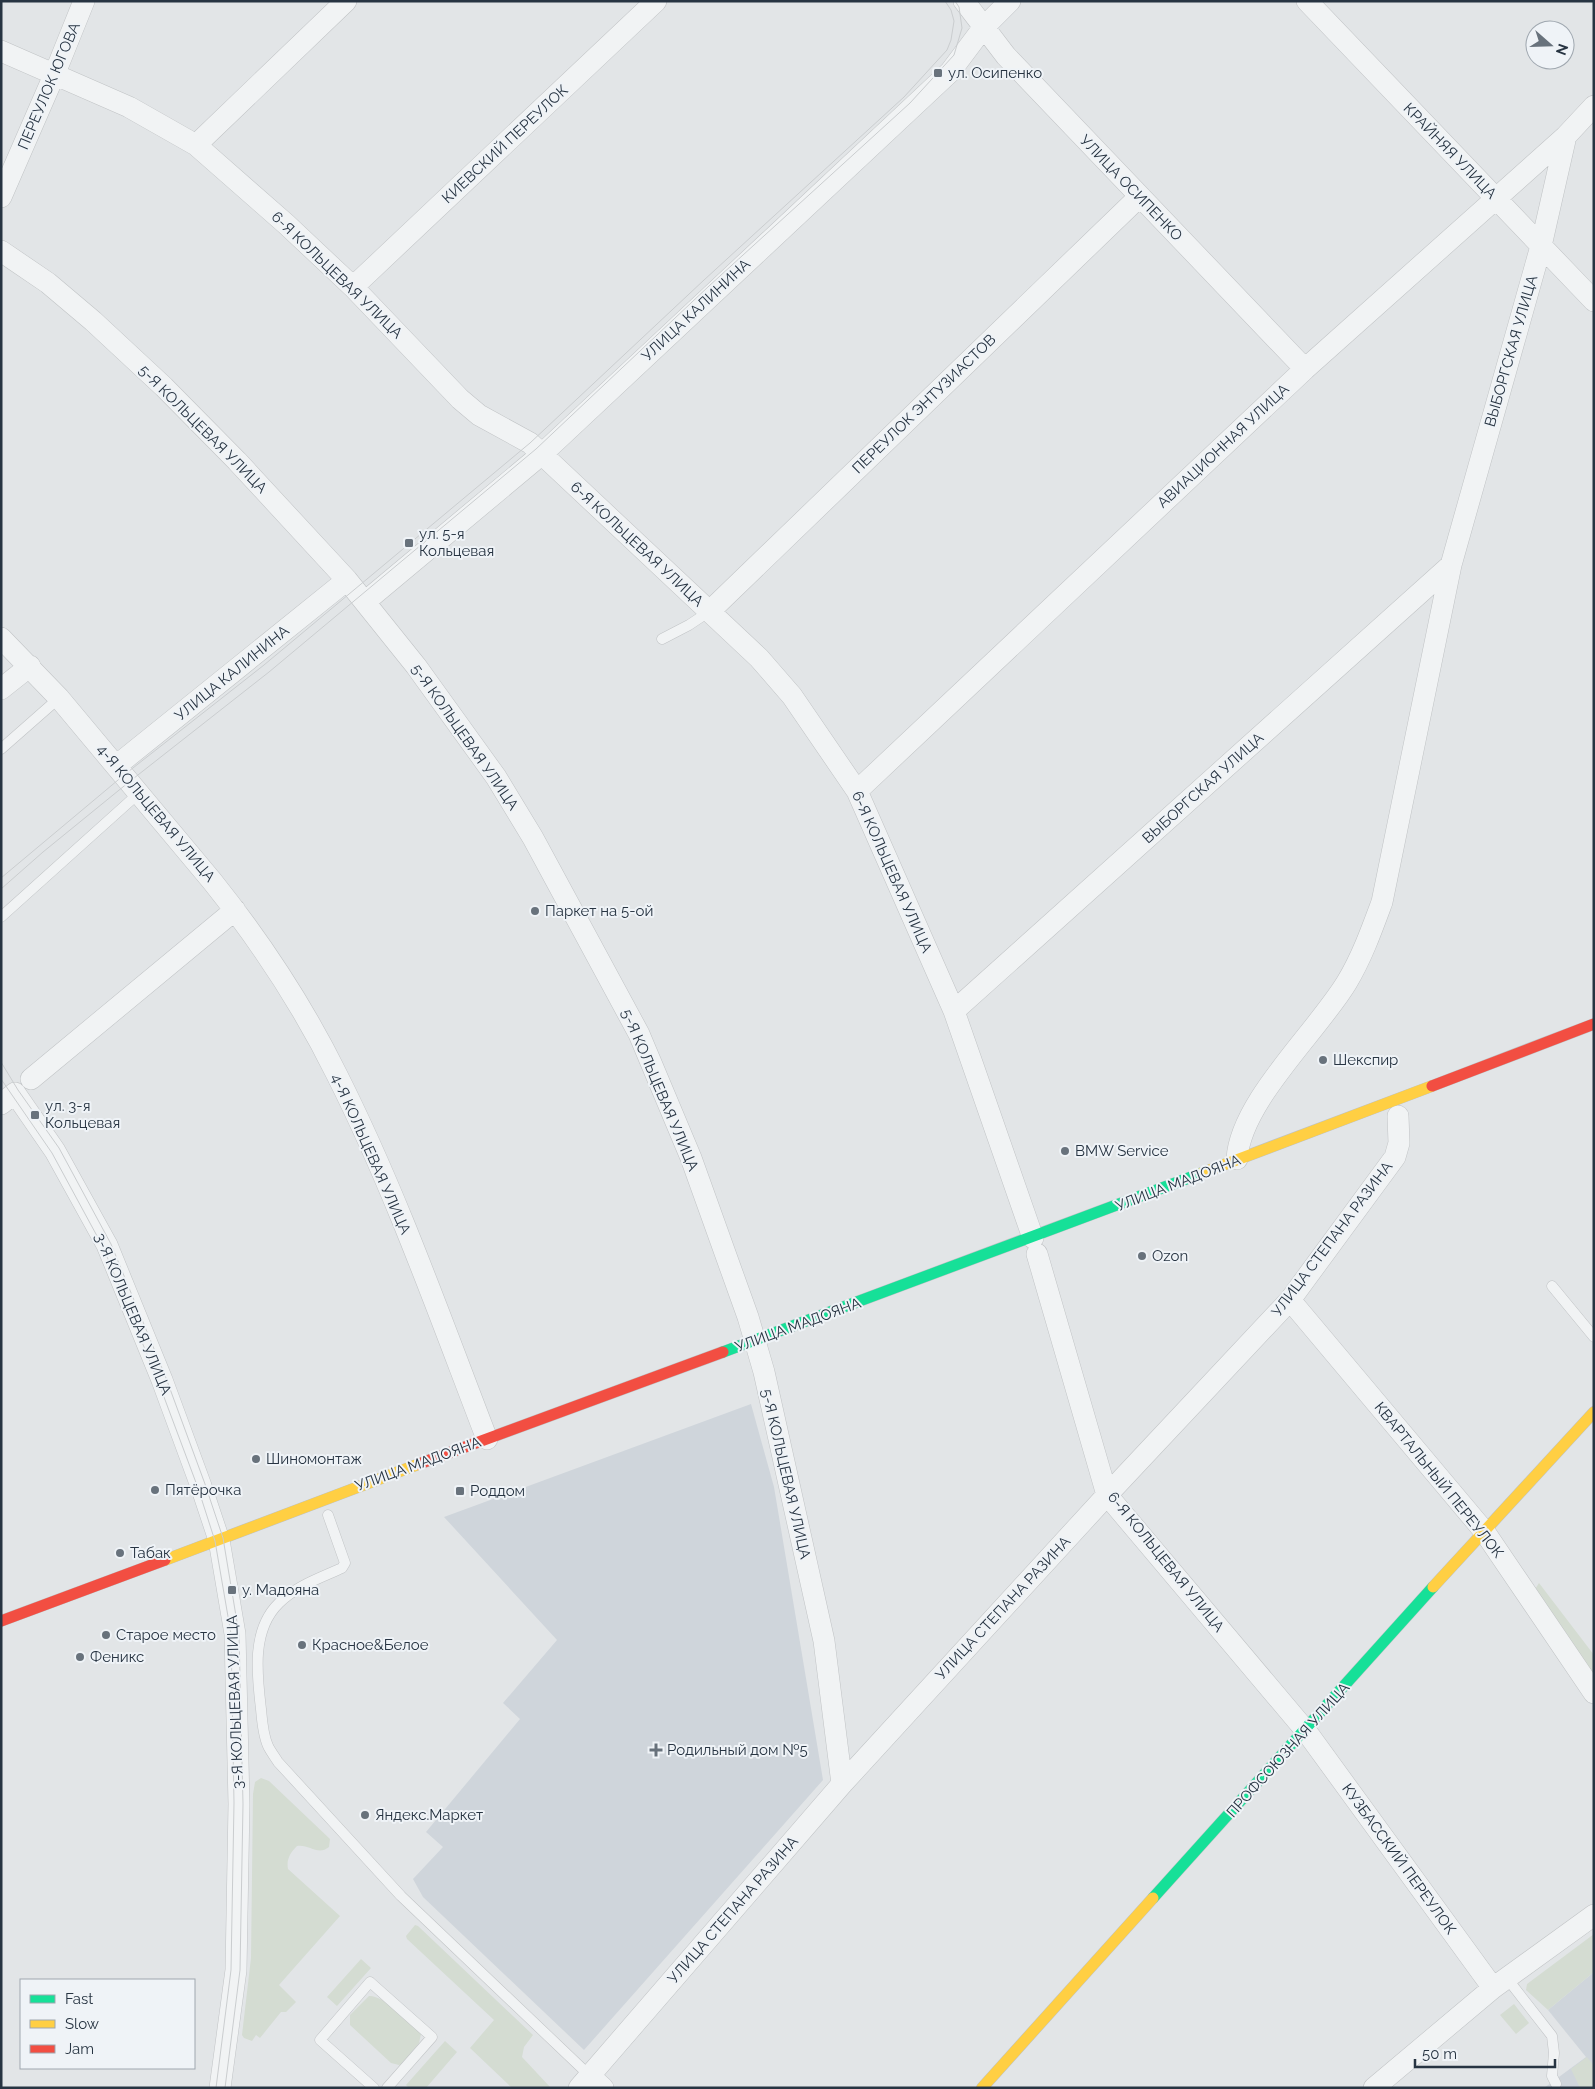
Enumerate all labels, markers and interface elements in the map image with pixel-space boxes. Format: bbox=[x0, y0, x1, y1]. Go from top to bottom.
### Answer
street label: ПЕРЕУЛОК ЮГОВА bbox=[14, 20, 84, 152]
north arrow bbox=[1525, 20, 1575, 70]
text: N bbox=[1553, 42, 1572, 57]
place label: ул. Осипенко bbox=[948, 64, 1042, 82]
marker: ул. Осипенко bbox=[932, 67, 944, 79]
street label: КИЕВСКИЙ ПЕРЕУЛОК bbox=[438, 81, 572, 207]
street label: КРАЙНЯЯ УЛИЦА bbox=[1400, 99, 1500, 203]
street label: УЛИЦА ОСИПЕНКО bbox=[1076, 131, 1186, 245]
street label: 6-Я КОЛЬЦЕВАЯ УЛИЦА bbox=[268, 208, 406, 342]
street label: УЛИЦА КАЛИНИНА bbox=[638, 255, 754, 365]
street label: ВЫБОРГСКАЯ УЛИЦА bbox=[1481, 273, 1541, 429]
street label: ПЕРЕУЛОК ЭНТУЗИАСТОВ bbox=[848, 331, 1000, 477]
street label: 5-Я КОЛЬЦЕВАЯ УЛИЦА bbox=[135, 361, 271, 497]
street label: АВИАЦИОННАЯ УЛИЦА bbox=[1153, 380, 1293, 512]
street label: 6-Я КОЛЬЦЕВАЯ УЛИЦА bbox=[567, 478, 707, 610]
place label: ул. 5-я Кольцевая bbox=[419, 525, 494, 560]
marker: ул. 5-я Кольцевая bbox=[403, 537, 415, 549]
street label: УЛИЦА КАЛИНИНА bbox=[171, 621, 293, 725]
street label: 5-Я КОЛЬЦЕВАЯ УЛИЦА bbox=[408, 661, 522, 813]
street label: ВЫБОРГСКАЯ УЛИЦА bbox=[1139, 729, 1267, 847]
street label: 4-Я КОЛЬЦЕВАЯ УЛИЦА bbox=[93, 740, 219, 886]
street label: 6-Я КОЛЬЦЕВАЯ УЛИЦА bbox=[848, 788, 936, 956]
place label: Паркет на 5-ой bbox=[545, 902, 653, 920]
marker: Паркет на 5-ой bbox=[529, 905, 541, 917]
street label: 5-Я КОЛЬЦЕВАЯ УЛИЦА bbox=[618, 1006, 702, 1174]
place label: Шекспир bbox=[1333, 1051, 1398, 1069]
marker: Шекспир bbox=[1317, 1054, 1329, 1066]
street label: 4-Я КОЛЬЦЕВАЯ УЛИЦА bbox=[327, 1071, 415, 1237]
place label: ул. 3-я Кольцевая bbox=[45, 1097, 120, 1132]
marker: ул. 3-я Кольцевая bbox=[29, 1109, 41, 1121]
place label: BMW Service bbox=[1075, 1142, 1169, 1160]
marker: BMW Service bbox=[1059, 1145, 1071, 1157]
street label: УЛИЦА МАДОЯНА bbox=[1113, 1151, 1243, 1215]
street label: УЛИЦА СТЕПАНА РАЗИНА bbox=[1268, 1158, 1396, 1320]
street label: 3-Я КОЛЬЦЕВАЯ УЛИЦА bbox=[91, 1230, 175, 1398]
place label: Ozon bbox=[1152, 1247, 1188, 1265]
marker: Ozon bbox=[1136, 1250, 1148, 1262]
street label: УЛИЦА МАДОЯНА bbox=[733, 1294, 863, 1356]
street label: 5-Я КОЛЬЦЕВАЯ УЛИЦА bbox=[758, 1387, 814, 1561]
street label: КВАРТАЛЬНЫЙ ПЕРЕУЛОК bbox=[1371, 1398, 1508, 1562]
street label: УЛИЦА МАДОЯНА bbox=[353, 1433, 483, 1495]
place label: Шиномонтаж bbox=[266, 1450, 362, 1468]
marker: Шиномонтаж bbox=[250, 1453, 262, 1465]
place label: Пятёрочка bbox=[165, 1481, 241, 1499]
place label: Роддом bbox=[470, 1482, 525, 1500]
marker: Пятёрочка bbox=[149, 1484, 161, 1496]
marker: Роддом bbox=[454, 1485, 466, 1497]
street label: 6-Я КОЛЬЦЕВАЯ УЛИЦА bbox=[1104, 1488, 1228, 1636]
street label: УЛИЦА СТЕПАНА РАЗИНА bbox=[932, 1533, 1074, 1683]
place label: Табак bbox=[130, 1544, 171, 1562]
marker: Табак bbox=[114, 1547, 126, 1559]
place label: у. Мадояна bbox=[242, 1581, 319, 1599]
marker: у. Мадояна bbox=[226, 1584, 238, 1596]
street label: 3-Я КОЛЬЦЕВАЯ УЛИЦА bbox=[223, 1615, 247, 1789]
place label: Старое место bbox=[116, 1626, 216, 1644]
marker: Старое место bbox=[100, 1629, 112, 1641]
place label: Красное&Белое bbox=[312, 1636, 429, 1654]
marker: Красное&Белое bbox=[296, 1639, 308, 1651]
place label: Феникс bbox=[90, 1648, 144, 1666]
marker: Феникс bbox=[74, 1651, 86, 1663]
street label: ПРОФСОЮЗНАЯ УЛИЦА bbox=[1223, 1679, 1353, 1821]
place label: Родильный дом №5 bbox=[667, 1741, 808, 1759]
marker: Родильный дом №5 bbox=[649, 1743, 663, 1757]
street label: КУЗБАССКИЙ ПЕРЕУЛОК bbox=[1338, 1780, 1460, 1938]
place label: Яндекс.Маркет bbox=[375, 1806, 483, 1824]
marker: Яндекс.Маркет bbox=[359, 1809, 371, 1821]
street label: УЛИЦА СТЕПАНА РАЗИНА bbox=[664, 1833, 802, 1987]
legend bbox=[20, 1979, 195, 2069]
text: Fast bbox=[65, 1990, 93, 2008]
text: Slow bbox=[65, 2015, 99, 2033]
scale bar bbox=[1415, 2036, 1555, 2068]
text: Jam bbox=[65, 2040, 94, 2058]
text: 50 m bbox=[1422, 2045, 1457, 2063]

